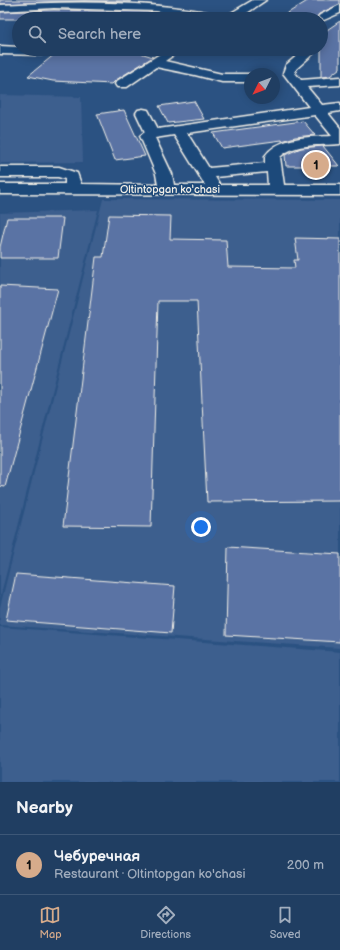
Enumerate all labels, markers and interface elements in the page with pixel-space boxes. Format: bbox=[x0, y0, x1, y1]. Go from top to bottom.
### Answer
search box bbox=[12, 12, 328, 56]
icon: search bbox=[26, 23, 48, 45]
text: Search here bbox=[58, 25, 141, 44]
north arrow bbox=[244, 68, 280, 104]
pin: 1 bbox=[303, 150, 329, 180]
street label: Oltintopgan ko'chasi bbox=[120, 183, 220, 196]
your location bbox=[191, 517, 211, 537]
text: Nearby bbox=[16, 798, 73, 818]
text: Чебуречная bbox=[54, 847, 140, 866]
text: 1 bbox=[26, 857, 32, 873]
text: 200 m bbox=[287, 857, 324, 873]
text: Restaurant · Oltintopgan ko'chasi bbox=[54, 866, 246, 882]
tab: Map bbox=[39, 904, 62, 941]
tab: Directions bbox=[140, 904, 191, 941]
tab: Saved bbox=[270, 904, 301, 941]

